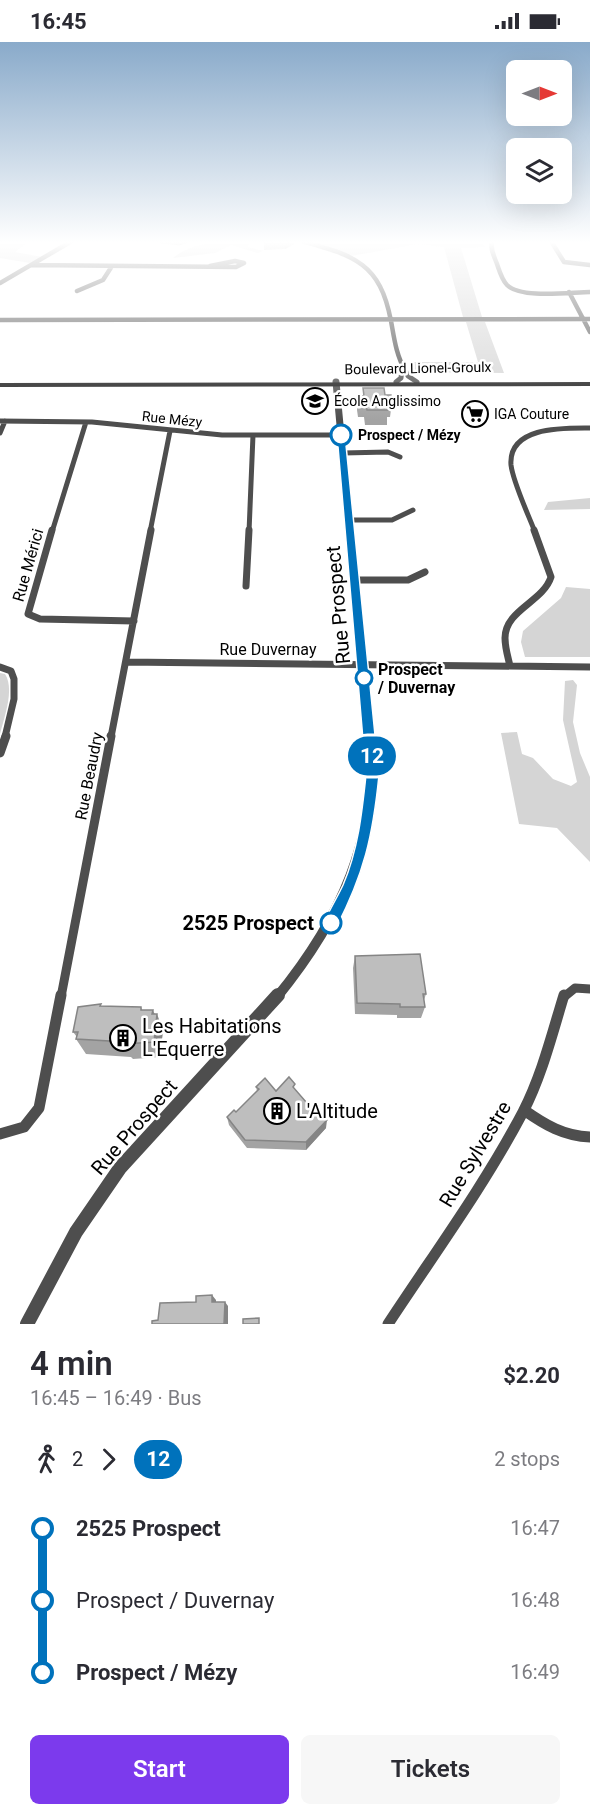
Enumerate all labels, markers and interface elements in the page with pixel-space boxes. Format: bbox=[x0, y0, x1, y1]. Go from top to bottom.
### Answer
text: 16:45 bbox=[30, 9, 87, 34]
north arrow bbox=[506, 60, 572, 126]
map controls bbox=[506, 60, 572, 204]
button: layers bbox=[506, 138, 572, 204]
street label: Boulevard Lionel-Groulx bbox=[344, 359, 492, 377]
school or university icon: École Anglissimo bbox=[300, 386, 330, 416]
place label: École Anglissimo bbox=[334, 392, 441, 409]
supermarket icon: IGA Couture bbox=[460, 399, 490, 429]
place label: IGA Couture bbox=[494, 406, 569, 422]
street label: Rue Mézy bbox=[141, 408, 203, 430]
marker: Prospect / Mézy bbox=[330, 424, 352, 446]
place label: Prospect / Mézy bbox=[358, 427, 462, 443]
street label: Rue Mérici bbox=[9, 526, 47, 604]
street label: Rue Prospect bbox=[321, 545, 355, 665]
street label: Rue Duvernay bbox=[220, 640, 317, 659]
place label: Prospect / Duvernay bbox=[377, 660, 456, 697]
marker: Prospect / Duvernay bbox=[355, 669, 373, 687]
street label: Rue Beaudry bbox=[71, 730, 107, 822]
line badge: 12 bbox=[345, 736, 399, 776]
text: 12 bbox=[360, 744, 384, 768]
place label: 2525 Prospect bbox=[182, 911, 314, 935]
marker: 2525 Prospect bbox=[320, 912, 342, 934]
place label: Les Habitations L'Equerre bbox=[142, 1014, 282, 1061]
building icon: Les Habitations L'Equerre bbox=[108, 1023, 138, 1053]
street label: Rue Prospect bbox=[86, 1074, 182, 1180]
building icon: L'Altitude bbox=[262, 1096, 292, 1126]
street label: Rue Sylvestre bbox=[434, 1097, 516, 1211]
place label: L'Altitude bbox=[296, 1099, 378, 1123]
text: 4 min bbox=[30, 1344, 113, 1383]
text: $2.20 bbox=[503, 1363, 560, 1388]
text: 16:45 – 16:49 · Bus bbox=[30, 1386, 202, 1410]
icon: walk bbox=[30, 1443, 63, 1476]
icon: forward bbox=[92, 1443, 125, 1476]
text: 2 bbox=[72, 1447, 83, 1471]
text: 12 bbox=[146, 1447, 170, 1471]
text: 2 stops bbox=[494, 1447, 560, 1471]
text: 2525 Prospect bbox=[76, 1516, 221, 1541]
text: 16:47 bbox=[510, 1516, 560, 1540]
text: Prospect / Duvernay bbox=[76, 1588, 274, 1613]
text: 16:48 bbox=[510, 1588, 560, 1612]
text: Prospect / Mézy bbox=[76, 1660, 237, 1685]
text: 16:49 bbox=[510, 1660, 560, 1684]
button: Start bbox=[30, 1735, 289, 1804]
button: Tickets bbox=[301, 1735, 560, 1804]

